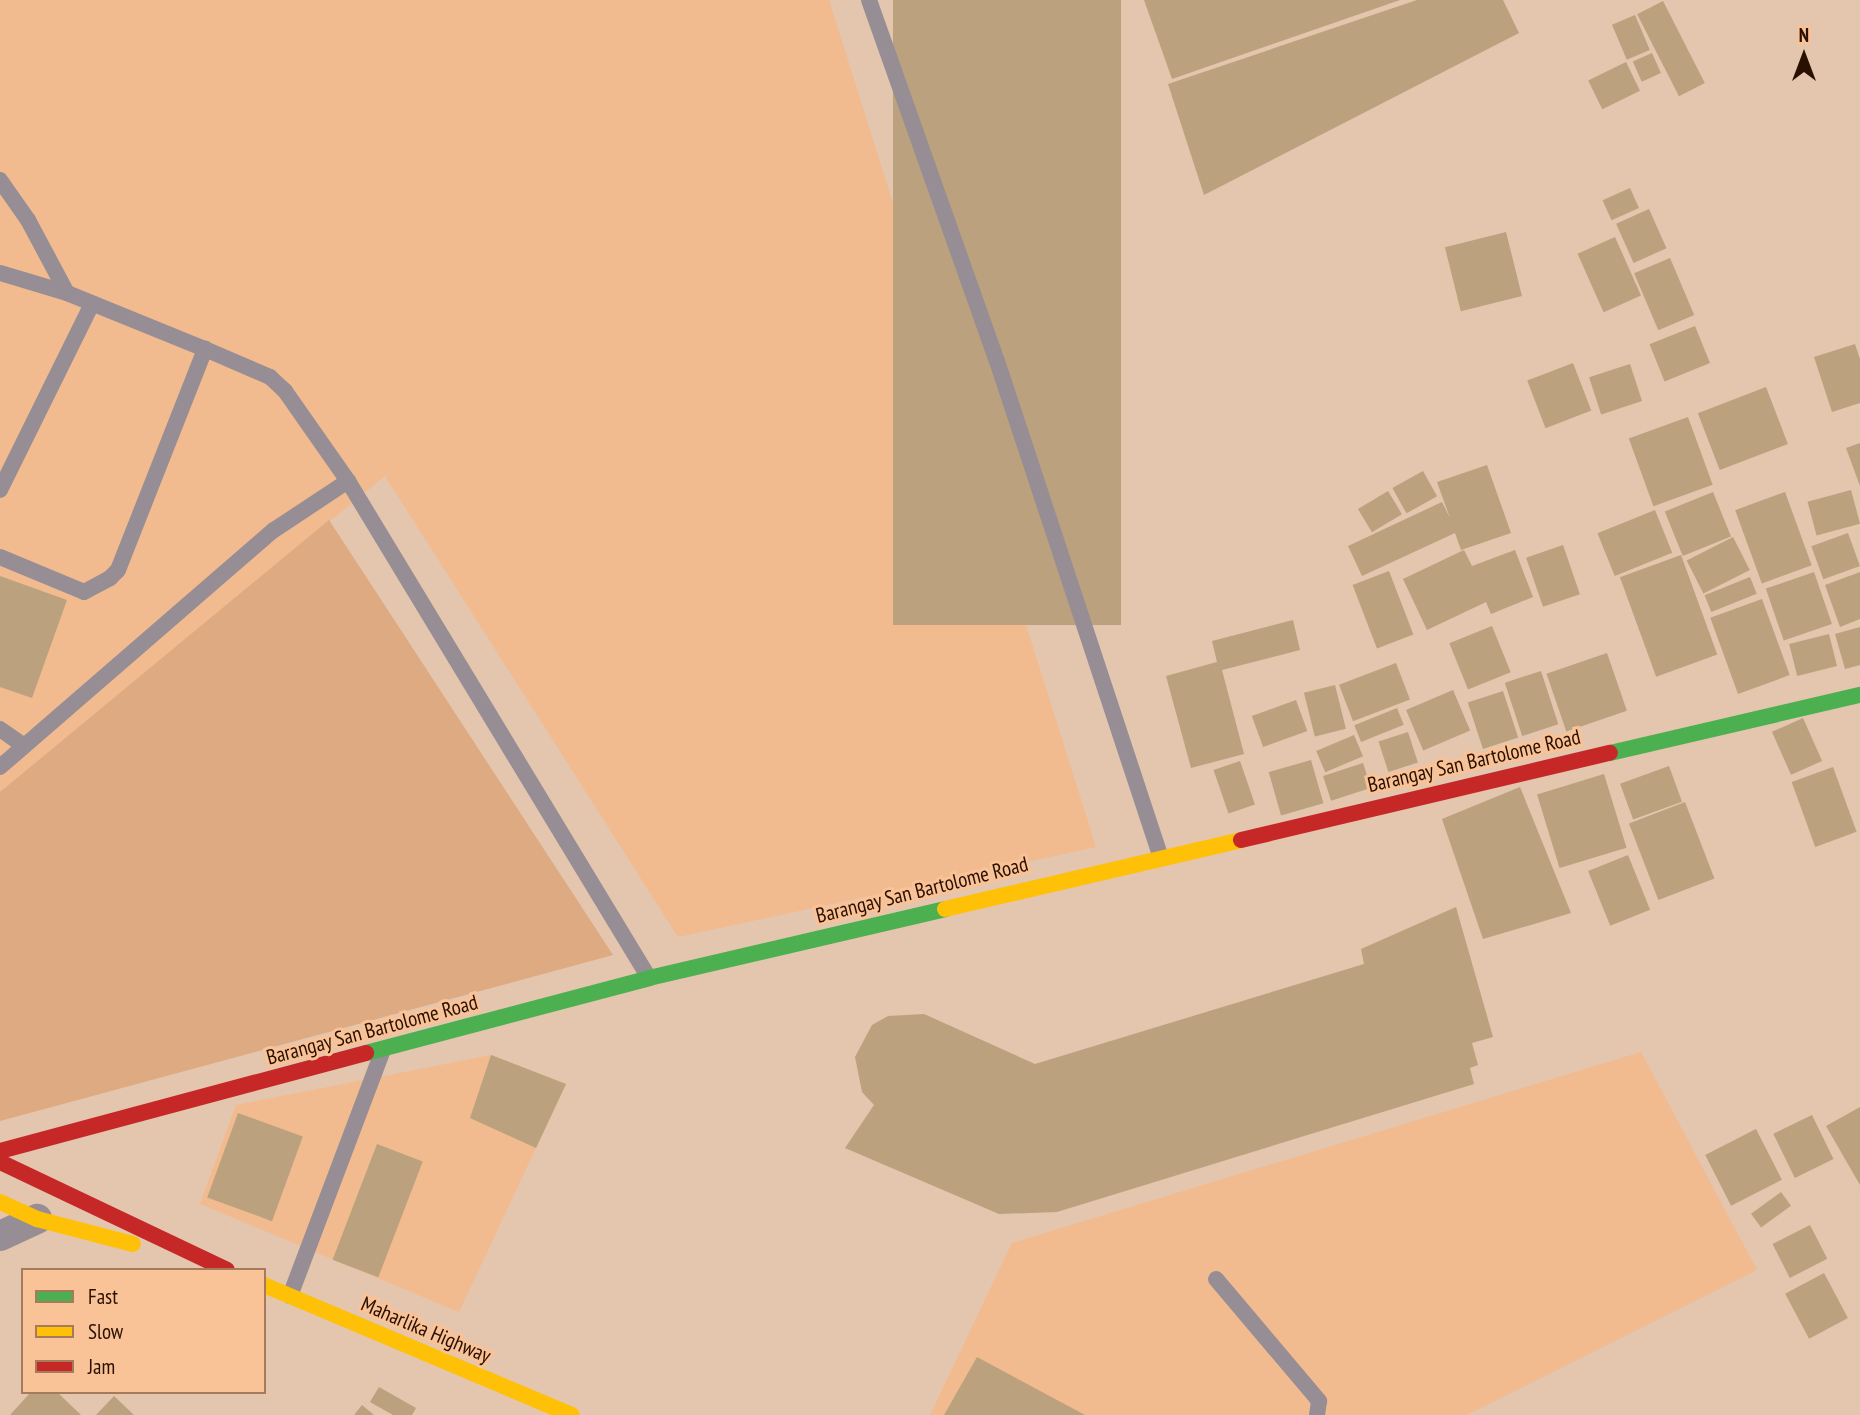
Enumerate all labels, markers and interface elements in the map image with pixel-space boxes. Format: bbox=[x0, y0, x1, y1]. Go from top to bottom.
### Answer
north arrow bbox=[1769, 21, 1839, 91]
text: N bbox=[1799, 23, 1809, 47]
street label: Barangay San Bartolome Road bbox=[1365, 724, 1583, 798]
street label: Barangay San Bartolome Road bbox=[813, 851, 1031, 929]
street label: Barangay San Bartolome Road bbox=[263, 990, 481, 1070]
legend bbox=[21, 1268, 266, 1394]
text: Fast bbox=[88, 1283, 118, 1310]
street label: Maharlika Highway bbox=[357, 1291, 495, 1369]
text: Slow bbox=[88, 1318, 123, 1345]
text: Jam bbox=[88, 1353, 115, 1380]

